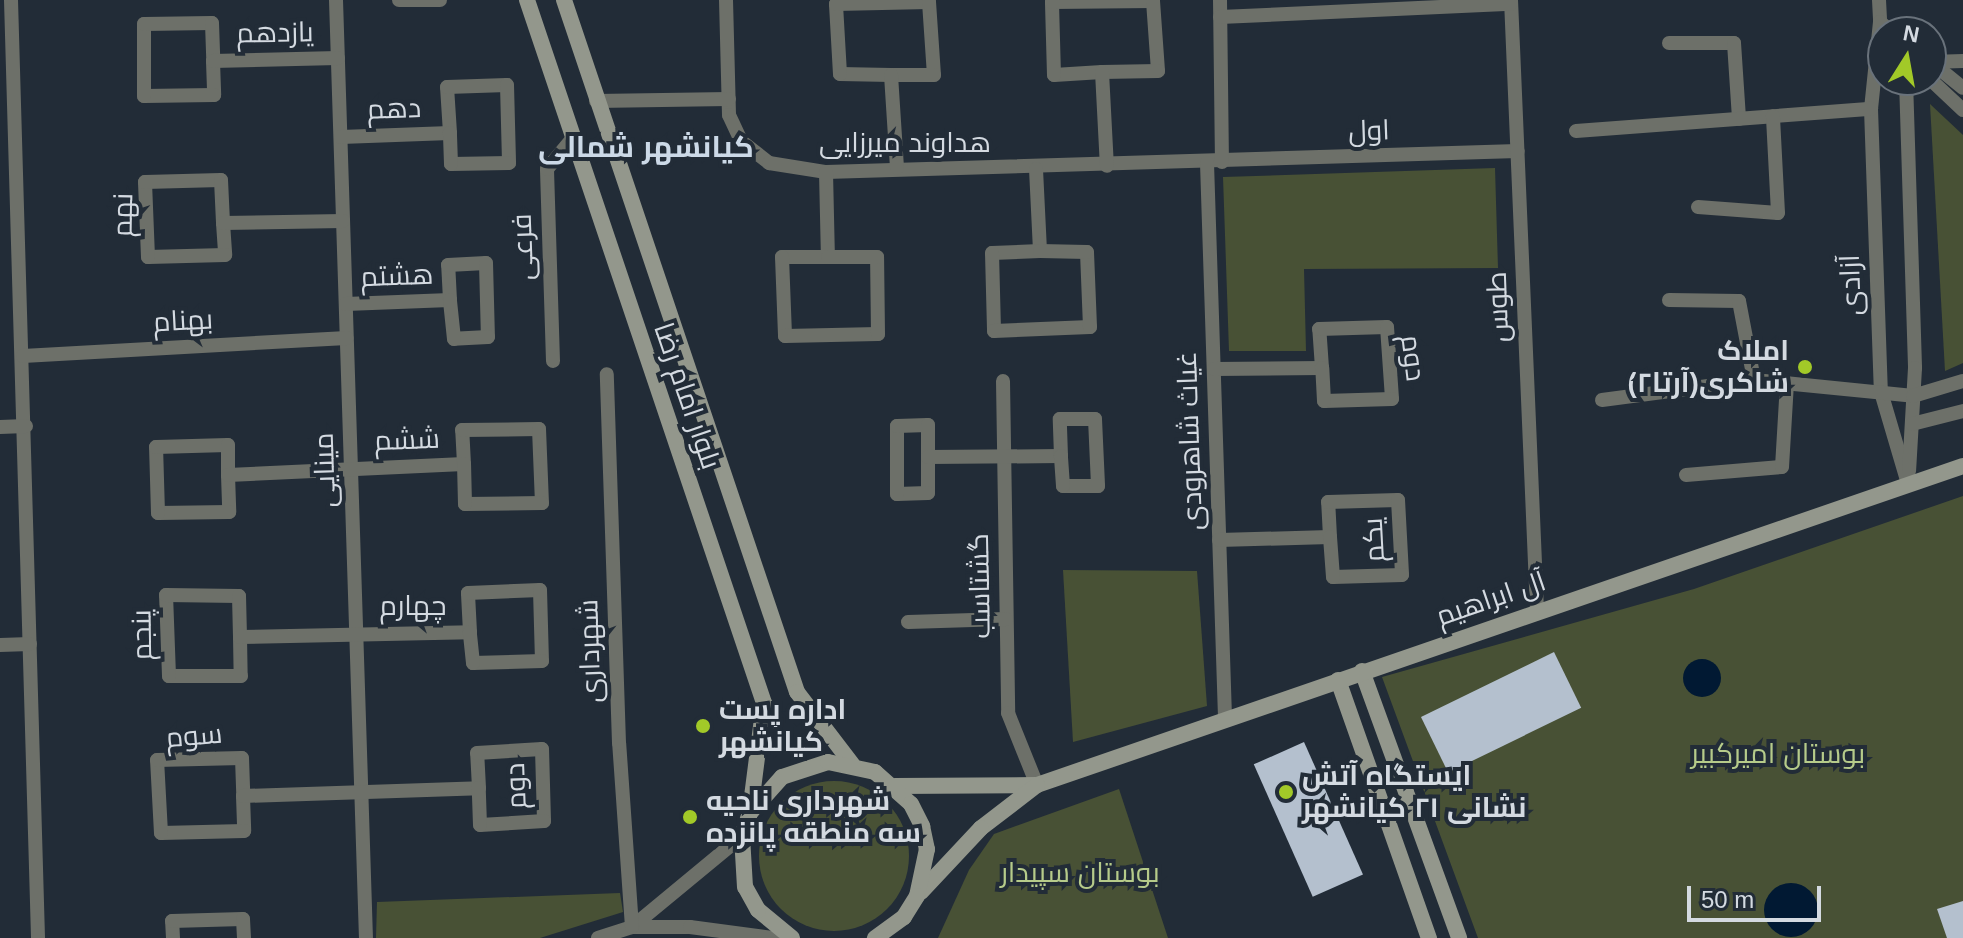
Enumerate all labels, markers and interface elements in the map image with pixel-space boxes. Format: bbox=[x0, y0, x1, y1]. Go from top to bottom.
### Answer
street label: یازدهم bbox=[236, 16, 314, 50]
north arrow bbox=[1867, 16, 1947, 96]
text: N bbox=[1901, 20, 1921, 48]
street label: دهم bbox=[366, 91, 422, 127]
street label: اول bbox=[1348, 113, 1390, 149]
street label: هداوند میرزایی bbox=[819, 126, 991, 160]
district label: کیانشهر شمالی bbox=[538, 129, 754, 165]
street label: نهم bbox=[106, 193, 140, 237]
street label: فرعی bbox=[505, 213, 541, 281]
street label: آزادی bbox=[1833, 254, 1869, 316]
street label: هشتم bbox=[360, 258, 434, 294]
street label: طوس bbox=[1480, 271, 1516, 343]
street label: بهنام bbox=[152, 303, 214, 339]
street label: بلوار امام رضا bbox=[646, 318, 728, 474]
street label: دوم bbox=[1394, 333, 1432, 383]
place label: املاک شاکری(آرتا۲) bbox=[1627, 334, 1789, 400]
street label: غیاث شاهرودی bbox=[1170, 351, 1210, 531]
marker: املاک شاکری(آرتا۲) bbox=[1796, 358, 1814, 376]
street label: ششم bbox=[374, 422, 440, 458]
street label: مینایی bbox=[307, 432, 343, 508]
street label: یکم bbox=[1356, 517, 1392, 563]
street label: گشتاسب bbox=[962, 533, 998, 639]
street label: آل ابراهیم bbox=[1432, 565, 1550, 633]
street label: چهارم bbox=[379, 589, 447, 623]
street label: شهرداری bbox=[571, 599, 609, 703]
street label: پنجم bbox=[125, 609, 159, 661]
place label: اداره پست کیانشهر bbox=[719, 693, 846, 759]
street label: سوم bbox=[164, 717, 224, 755]
marker: اداره پست کیانشهر bbox=[694, 717, 712, 735]
park label: بوستان امیرکبیر bbox=[1691, 737, 1865, 771]
place label: ایستگاه آتش نشانی ۲۱ کیانشهر bbox=[1302, 759, 1526, 825]
street label: دوم bbox=[498, 762, 534, 810]
marker: ایستگاه آتش نشانی ۲۱ کیانشهر bbox=[1277, 783, 1295, 801]
place label: شهرداری ناحیه سه منطقه پانزده bbox=[706, 784, 921, 850]
marker: شهرداری ناحیه سه منطقه پانزده bbox=[681, 808, 699, 826]
park label: بوستان سپیدار bbox=[1000, 856, 1160, 890]
scale bar bbox=[1691, 870, 1825, 920]
text: 50 m bbox=[1701, 886, 1754, 913]

